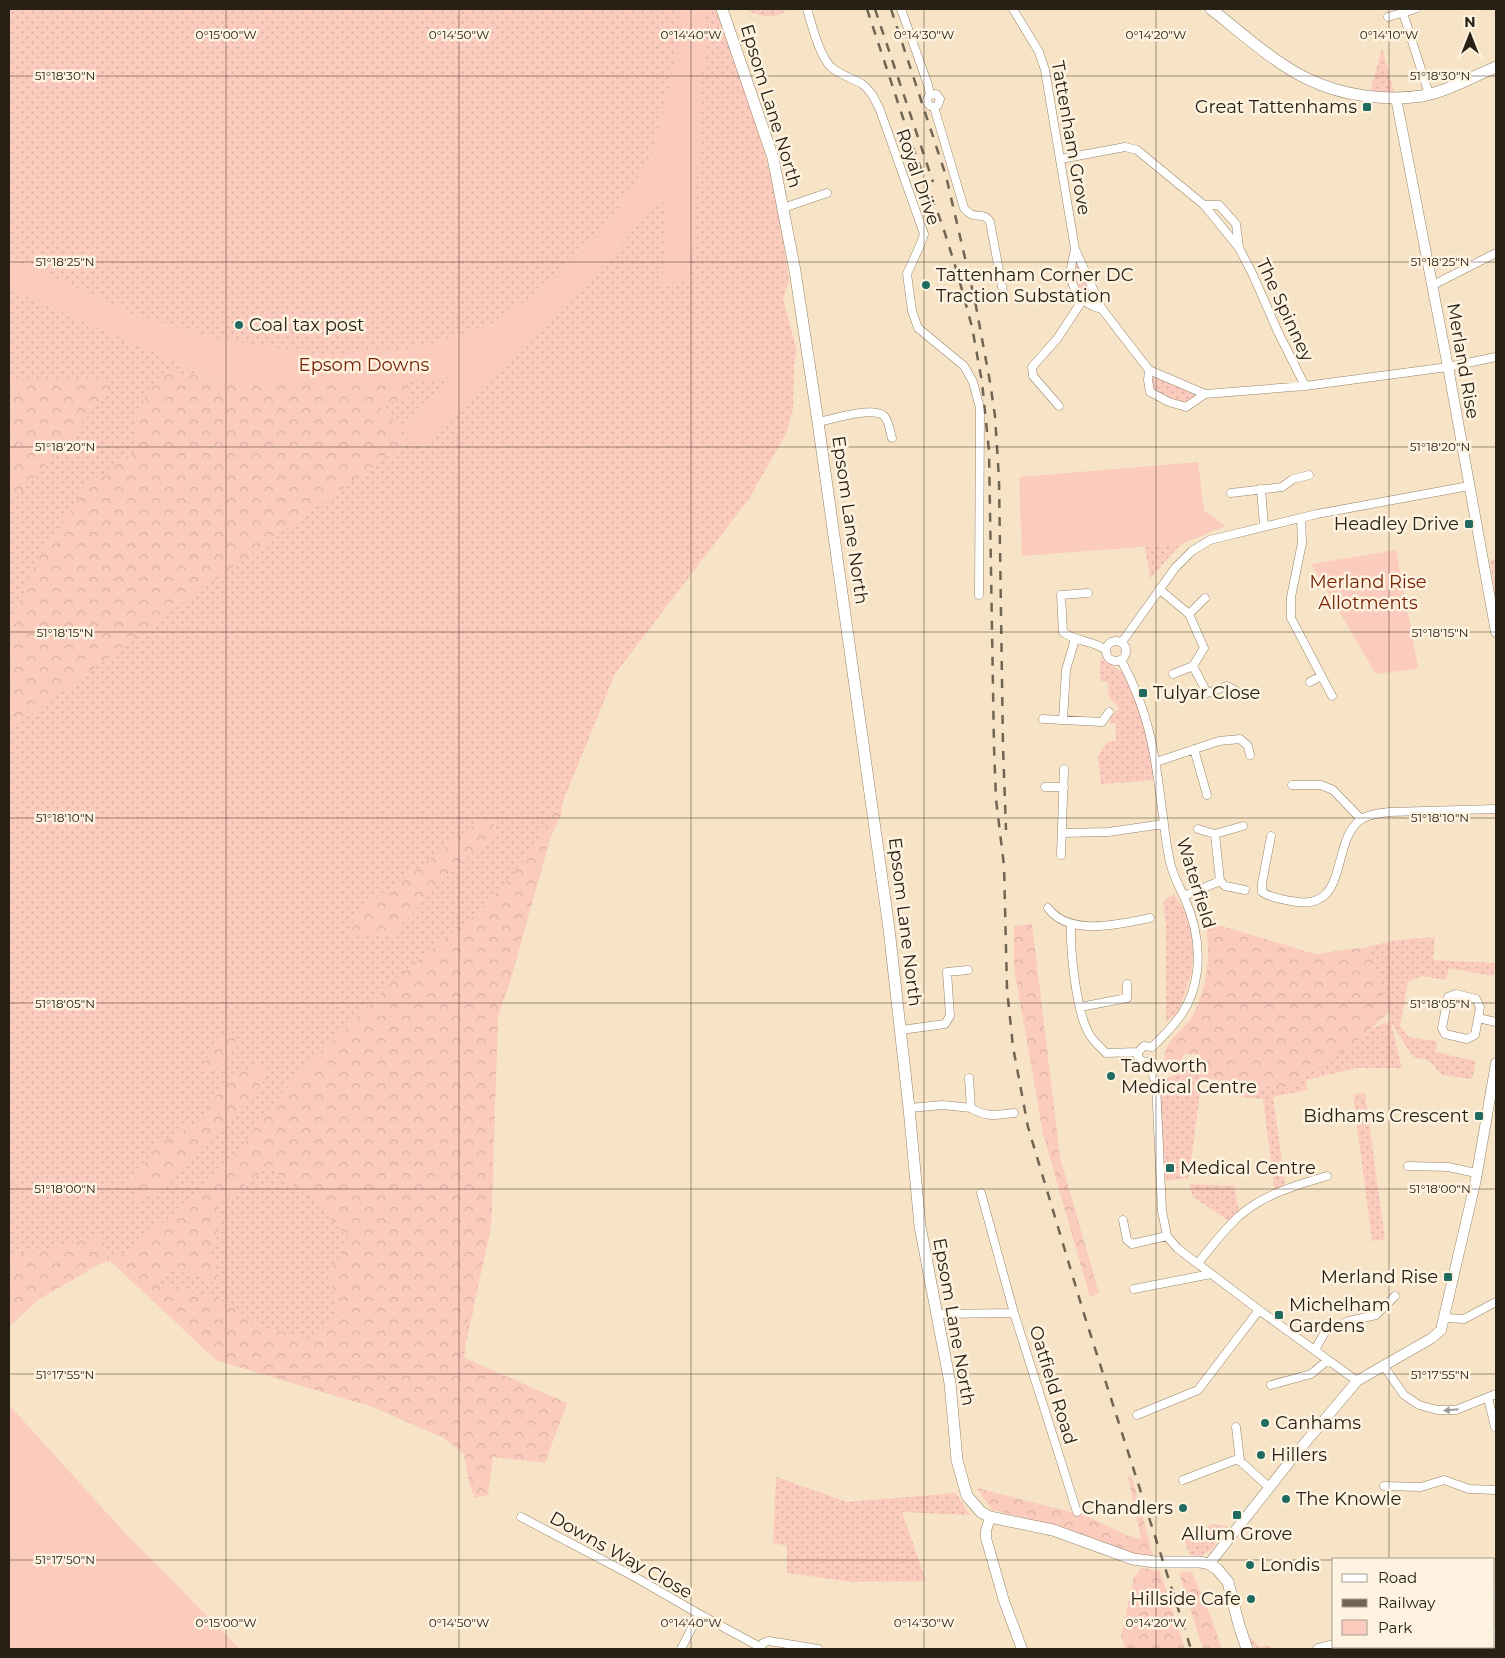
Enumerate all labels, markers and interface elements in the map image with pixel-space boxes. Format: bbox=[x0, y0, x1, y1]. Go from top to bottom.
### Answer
north arrow bbox=[1445, 10, 1495, 60]
text: N bbox=[1464, 13, 1476, 31]
street label: Epsom Lane North bbox=[736, 21, 806, 191]
text: 0°15'00"W bbox=[196, 27, 256, 42]
text: 0°14'50"W bbox=[429, 27, 489, 42]
text: 0°14'40"W bbox=[660, 27, 722, 42]
text: 0°14'30"W bbox=[894, 27, 954, 42]
text: 0°14'20"W bbox=[1126, 27, 1186, 42]
text: 0°14'10"W bbox=[1360, 27, 1418, 42]
street label: Tattenham Grove bbox=[1047, 59, 1095, 217]
text: 51°18'30"N bbox=[35, 68, 95, 83]
text: 51°18'30"N bbox=[1410, 68, 1470, 83]
place label: Great Tattenhams bbox=[1195, 96, 1357, 118]
marker: Great Tattenhams bbox=[1361, 101, 1373, 113]
street label: Royal Drive bbox=[891, 126, 945, 228]
text: 51°18'25"N bbox=[35, 254, 95, 269]
text: 51°18'25"N bbox=[1410, 254, 1470, 269]
street label: The Spinney bbox=[1252, 255, 1319, 365]
place label: Tattenham Corner DC Traction Substation bbox=[936, 264, 1134, 307]
marker: Tattenham Corner DC Traction Substation bbox=[920, 279, 932, 291]
street label: Merland Rise bbox=[1442, 301, 1484, 421]
place label: Coal tax post bbox=[249, 314, 364, 336]
marker: Coal tax post bbox=[233, 319, 245, 331]
park label: Epsom Downs bbox=[299, 354, 430, 376]
street label: Epsom Lane North bbox=[827, 434, 873, 606]
text: 51°18'20"N bbox=[35, 439, 95, 454]
text: 51°18'20"N bbox=[1410, 439, 1470, 454]
place label: Headley Drive bbox=[1334, 513, 1459, 535]
marker: Headley Drive bbox=[1463, 518, 1475, 530]
park label: Merland Rise Allotments bbox=[1309, 571, 1427, 614]
text: 51°18'15"N bbox=[36, 625, 94, 640]
text: 51°18'15"N bbox=[1411, 625, 1469, 640]
place label: Tulyar Close bbox=[1153, 682, 1261, 704]
marker: Tulyar Close bbox=[1137, 687, 1149, 699]
text: 51°18'10"N bbox=[36, 810, 94, 825]
text: 51°18'10"N bbox=[1411, 810, 1469, 825]
street label: Waterfield bbox=[1172, 835, 1220, 931]
street label: Epsom Lane North bbox=[884, 836, 926, 1008]
text: 51°18'05"N bbox=[35, 996, 95, 1011]
text: 51°18'05"N bbox=[1410, 996, 1470, 1011]
place label: Tadworth Medical Centre bbox=[1121, 1055, 1257, 1098]
marker: Tadworth Medical Centre bbox=[1105, 1070, 1117, 1082]
place label: Bidhams Crescent bbox=[1303, 1105, 1469, 1127]
marker: Bidhams Crescent bbox=[1473, 1110, 1485, 1122]
place label: Medical Centre bbox=[1180, 1157, 1316, 1179]
marker: Medical Centre bbox=[1164, 1162, 1176, 1174]
text: 51°18'00"N bbox=[34, 1181, 96, 1196]
text: 51°18'00"N bbox=[1409, 1181, 1471, 1196]
street label: Epsom Lane North bbox=[928, 1236, 980, 1408]
place label: Merland Rise bbox=[1321, 1266, 1438, 1288]
marker: Merland Rise bbox=[1442, 1271, 1454, 1283]
place label: Michelham Gardens bbox=[1289, 1294, 1391, 1337]
marker: Michelham Gardens bbox=[1273, 1309, 1285, 1321]
street label: Oatfield Road bbox=[1024, 1323, 1082, 1447]
text: 51°17'55"N bbox=[36, 1367, 94, 1382]
text: 51°17'55"N bbox=[1411, 1367, 1469, 1382]
one-way arrow bbox=[1442, 1406, 1458, 1414]
place label: Canhams bbox=[1275, 1412, 1361, 1434]
marker: Canhams bbox=[1259, 1417, 1271, 1429]
place label: Hillers bbox=[1271, 1444, 1327, 1466]
marker: Hillers bbox=[1255, 1449, 1267, 1461]
place label: The Knowle bbox=[1296, 1488, 1402, 1510]
marker: The Knowle bbox=[1280, 1493, 1292, 1505]
place label: Chandlers bbox=[1081, 1497, 1173, 1519]
marker: Chandlers bbox=[1177, 1502, 1189, 1514]
street label: Downs Way Close bbox=[546, 1507, 696, 1603]
marker: Allum Grove bbox=[1231, 1509, 1243, 1521]
place label: Allum Grove bbox=[1182, 1523, 1293, 1545]
text: 51°17'50"N bbox=[35, 1552, 95, 1567]
place label: Londis bbox=[1260, 1554, 1320, 1576]
legend bbox=[1332, 1558, 1495, 1648]
marker: Londis bbox=[1244, 1559, 1256, 1571]
text: Road bbox=[1378, 1568, 1417, 1587]
place label: Hillside Cafe bbox=[1130, 1588, 1241, 1610]
marker: Hillside Cafe bbox=[1245, 1593, 1257, 1605]
text: Railway bbox=[1378, 1593, 1436, 1612]
text: 0°15'00"W bbox=[196, 1615, 256, 1630]
text: 0°14'50"W bbox=[429, 1615, 489, 1630]
text: 0°14'40"W bbox=[660, 1615, 722, 1630]
text: 0°14'30"W bbox=[894, 1615, 954, 1630]
text: 0°14'20"W bbox=[1126, 1615, 1186, 1630]
text: Park bbox=[1378, 1618, 1412, 1637]

